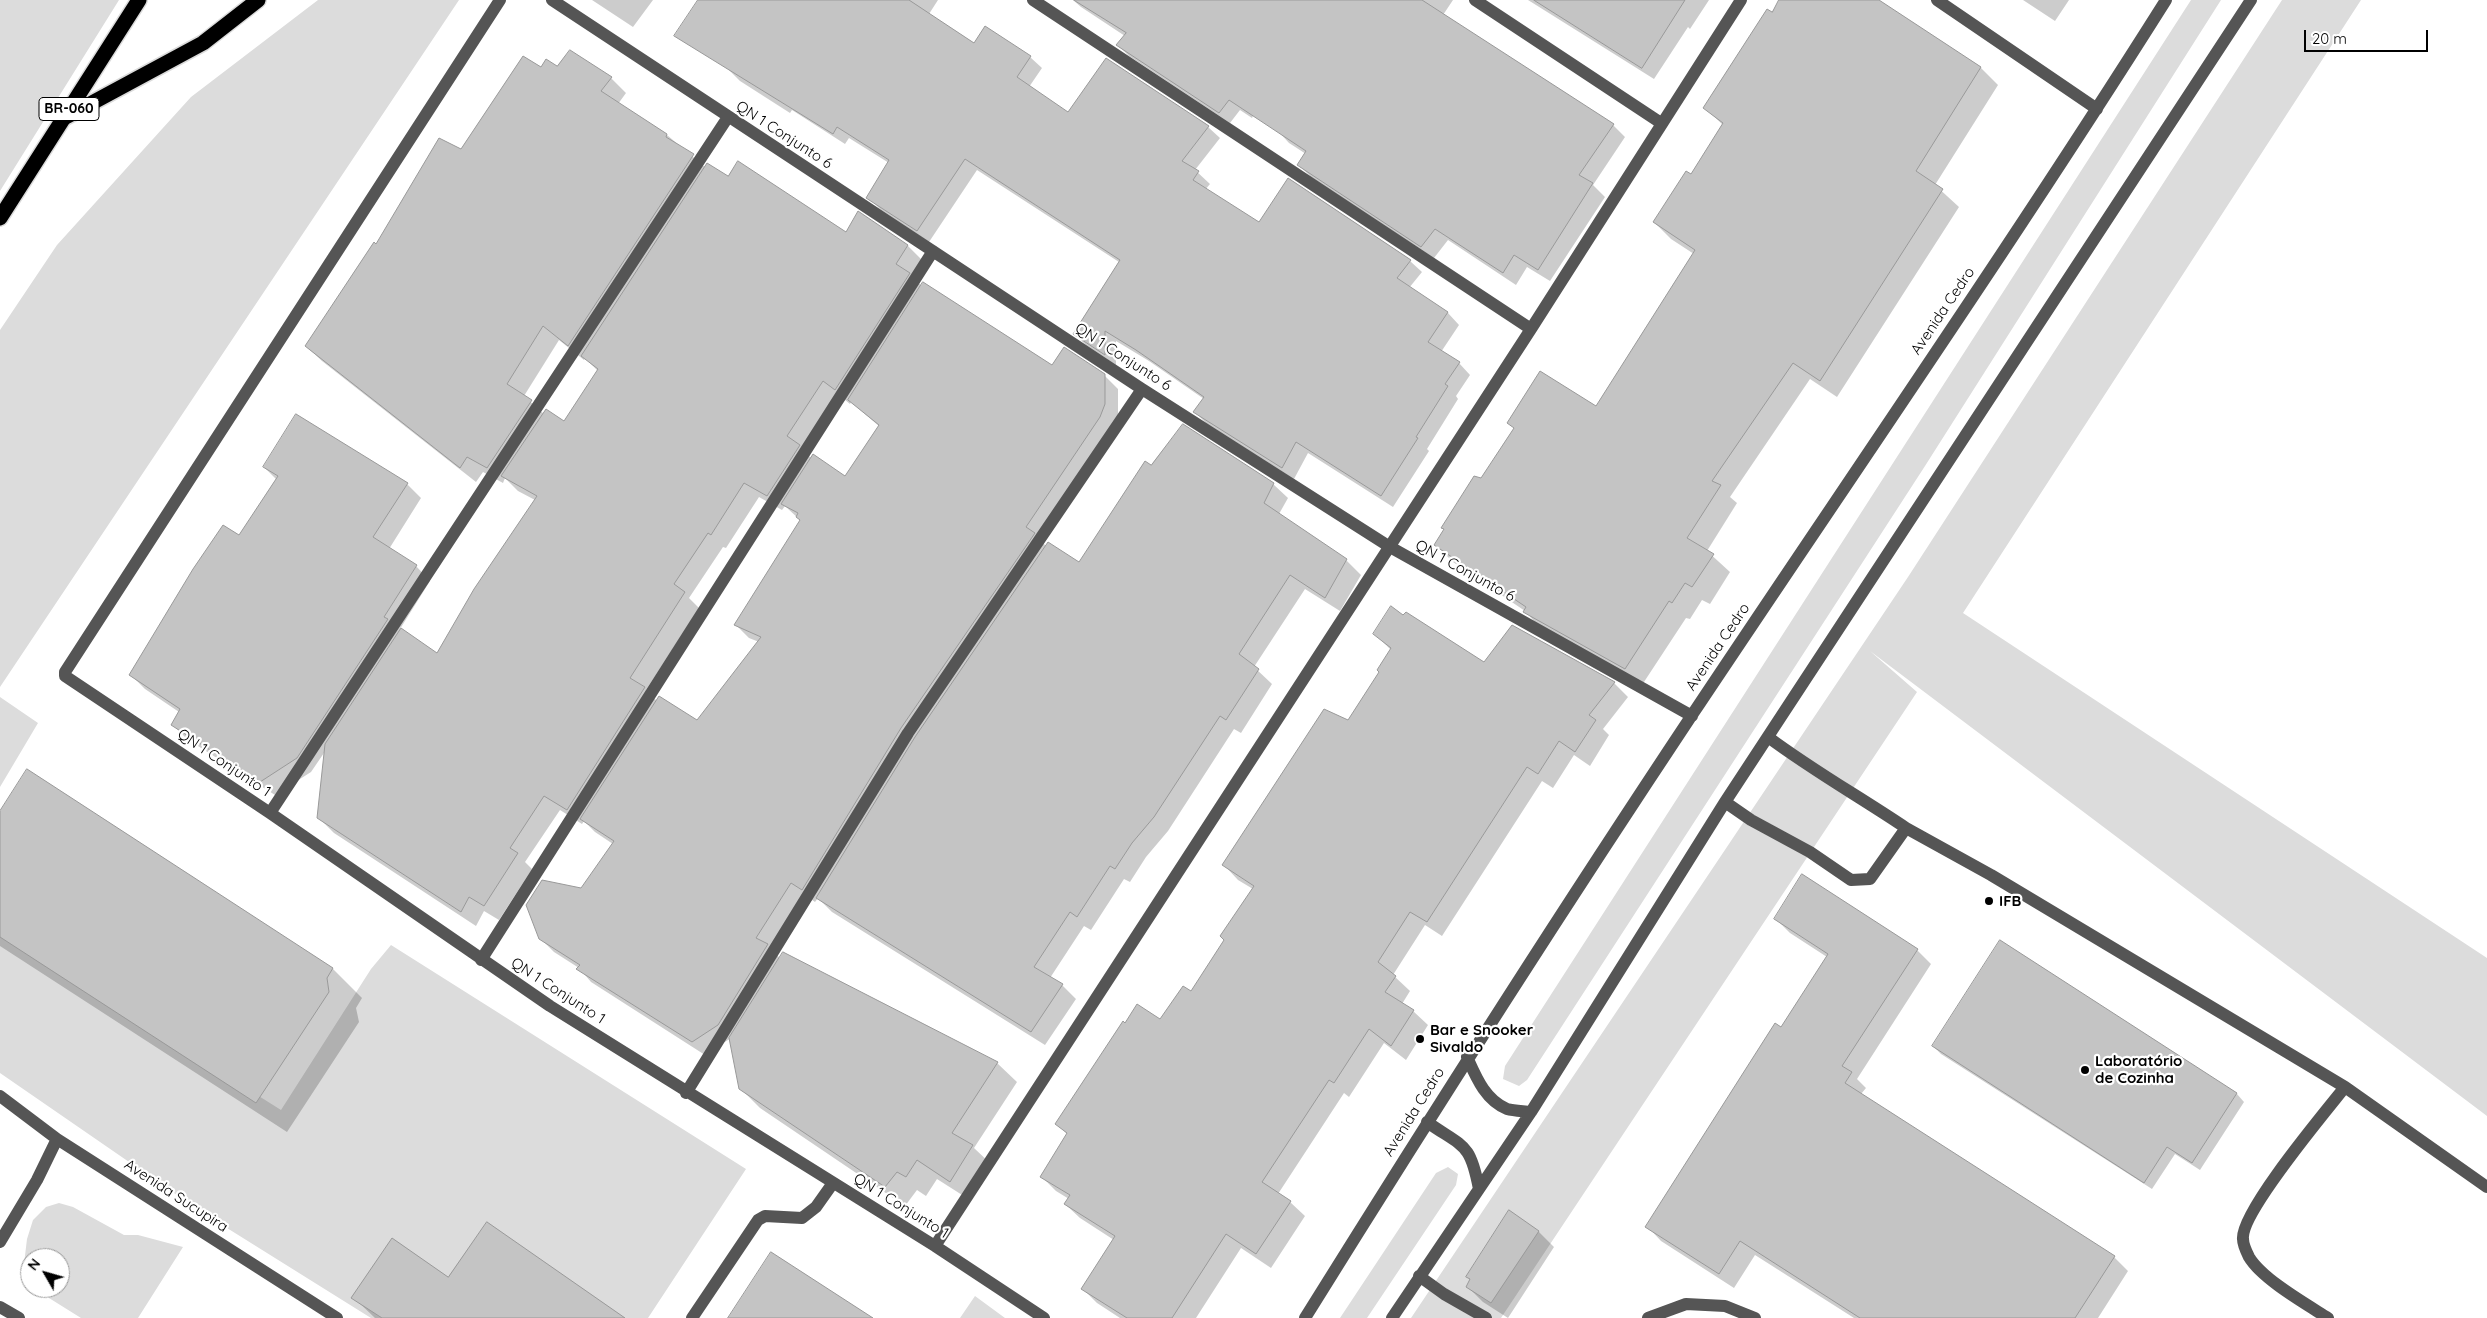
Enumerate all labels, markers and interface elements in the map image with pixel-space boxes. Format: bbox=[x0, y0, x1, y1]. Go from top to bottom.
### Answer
scale bar bbox=[2307, 20, 2431, 52]
text: 20 m bbox=[2312, 29, 2347, 48]
street label: QN 1 Conjunto 6 bbox=[732, 97, 836, 173]
road number: BR-060 bbox=[39, 98, 99, 120]
street label: Avenida Cedro bbox=[1907, 264, 1979, 358]
street label: QN 1 Conjunto 6 bbox=[1071, 319, 1175, 395]
street label: QN 1 Conjunto 6 bbox=[1412, 536, 1518, 606]
street label: Avenida Cedro bbox=[1682, 600, 1754, 694]
street label: QN 1 Conjunto 1 bbox=[174, 725, 274, 801]
place label: IFB bbox=[1999, 892, 2021, 910]
marker: IFB bbox=[1983, 895, 1995, 907]
street label: QN 1 Conjunto 1 bbox=[507, 954, 609, 1028]
place label: Bar e Snooker Sivaldo bbox=[1430, 1021, 1533, 1056]
marker: Bar e Snooker Sivaldo bbox=[1414, 1033, 1426, 1045]
place label: Laboratório de Cozinha bbox=[2095, 1052, 2182, 1087]
street label: Avenida Cedro bbox=[1379, 1064, 1449, 1160]
marker: Laboratório de Cozinha bbox=[2079, 1064, 2091, 1076]
street label: Avenida Sucupira bbox=[121, 1156, 231, 1236]
street label: QN 1 Conjunto 1 bbox=[850, 1170, 952, 1242]
north arrow bbox=[20, 1248, 70, 1298]
text: N bbox=[24, 1255, 44, 1274]

